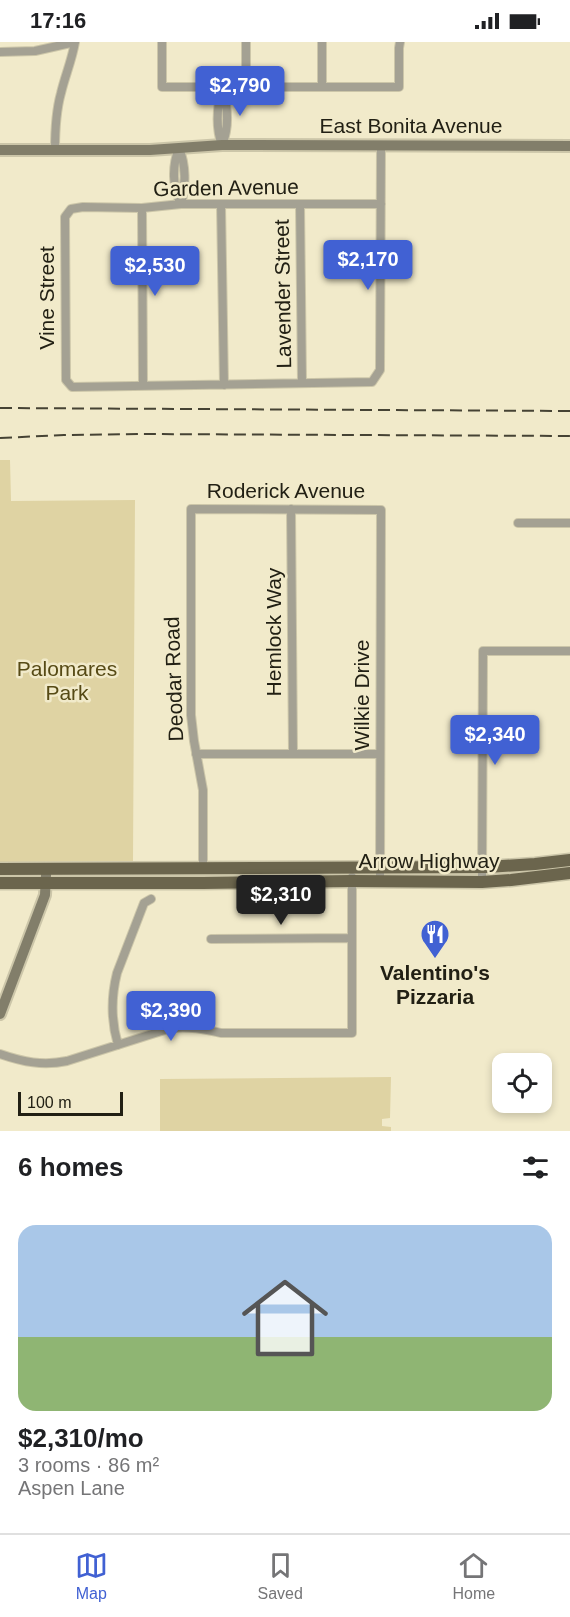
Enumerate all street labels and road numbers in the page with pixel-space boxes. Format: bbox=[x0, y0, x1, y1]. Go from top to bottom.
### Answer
street label: East Bonita Avenue bbox=[320, 114, 502, 137]
street label: Garden Avenue bbox=[153, 175, 299, 200]
street label: Lavender Street bbox=[270, 219, 295, 369]
street label: Vine Street bbox=[35, 246, 58, 350]
street label: Roderick Avenue bbox=[207, 479, 365, 502]
street label: Hemlock Way bbox=[262, 567, 285, 696]
street label: Deodar Road bbox=[160, 616, 187, 742]
street label: Wilkie Drive bbox=[350, 640, 373, 750]
street label: Arrow Highway bbox=[358, 849, 500, 872]

